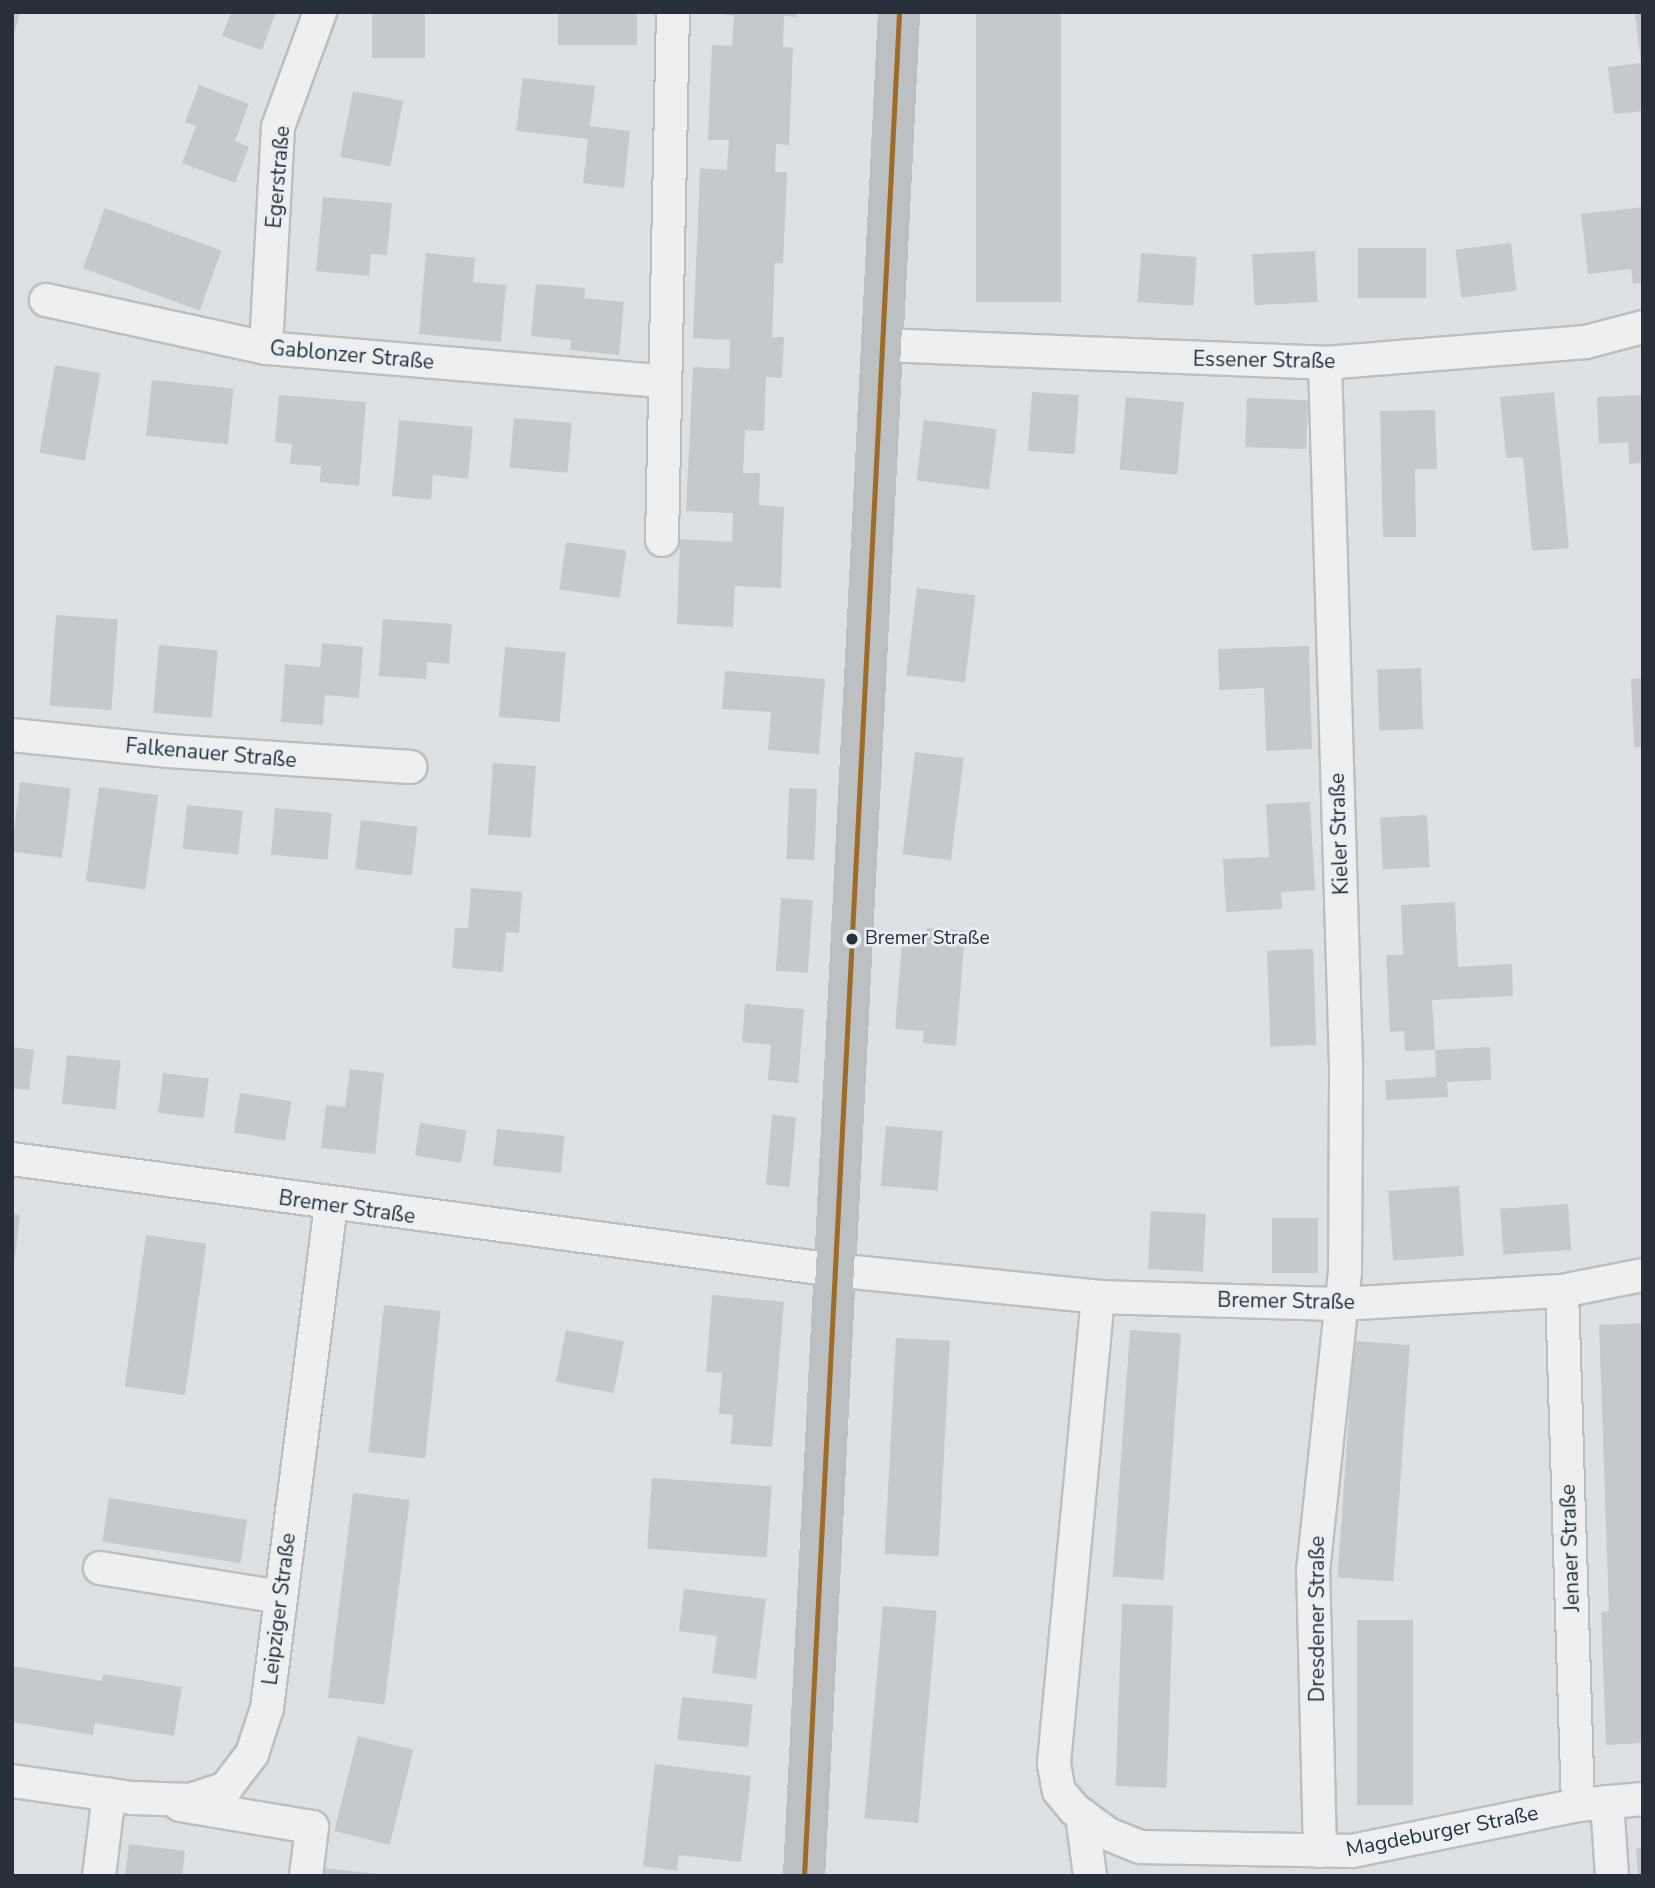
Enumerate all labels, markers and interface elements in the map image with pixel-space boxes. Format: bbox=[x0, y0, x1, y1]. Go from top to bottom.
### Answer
street label: Egerstraße bbox=[261, 125, 295, 229]
street label: Gablonzer Straße bbox=[269, 335, 435, 375]
street label: Essener Straße bbox=[1193, 346, 1335, 374]
street label: Falkenauer Straße bbox=[124, 733, 298, 773]
street label: Kieler Straße bbox=[1324, 772, 1354, 896]
place label: Bremer Straße bbox=[865, 928, 990, 950]
marker: Bremer Straße bbox=[845, 932, 859, 946]
street label: Bremer Straße bbox=[277, 1185, 417, 1229]
street label: Bremer Straße bbox=[1217, 1287, 1355, 1315]
street label: Jenaer Straße bbox=[1555, 1484, 1585, 1612]
street label: Leipziger Straße bbox=[257, 1531, 301, 1687]
street label: Dresdener Straße bbox=[1304, 1536, 1330, 1702]
street label: Magdeburger Straße bbox=[1344, 1800, 1540, 1862]

